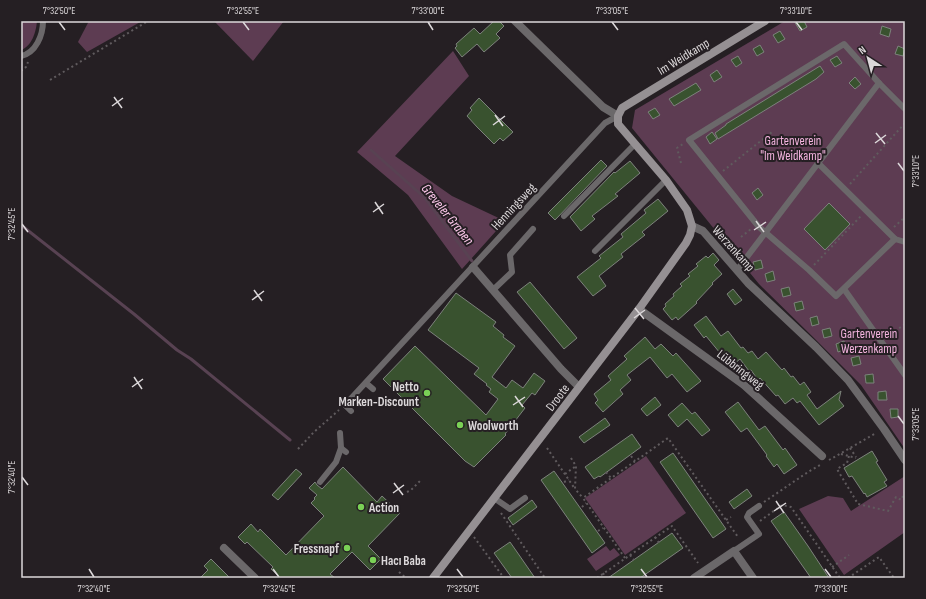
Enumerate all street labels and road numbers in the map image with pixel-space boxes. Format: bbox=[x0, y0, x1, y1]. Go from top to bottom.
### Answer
street label: Im Weidkamp bbox=[655, 35, 713, 79]
street label: Henningsweg bbox=[488, 180, 540, 234]
street label: Werzenkamp bbox=[709, 222, 758, 275]
street label: Lübbringweg bbox=[714, 346, 767, 393]
street label: Droote bbox=[542, 381, 573, 414]

